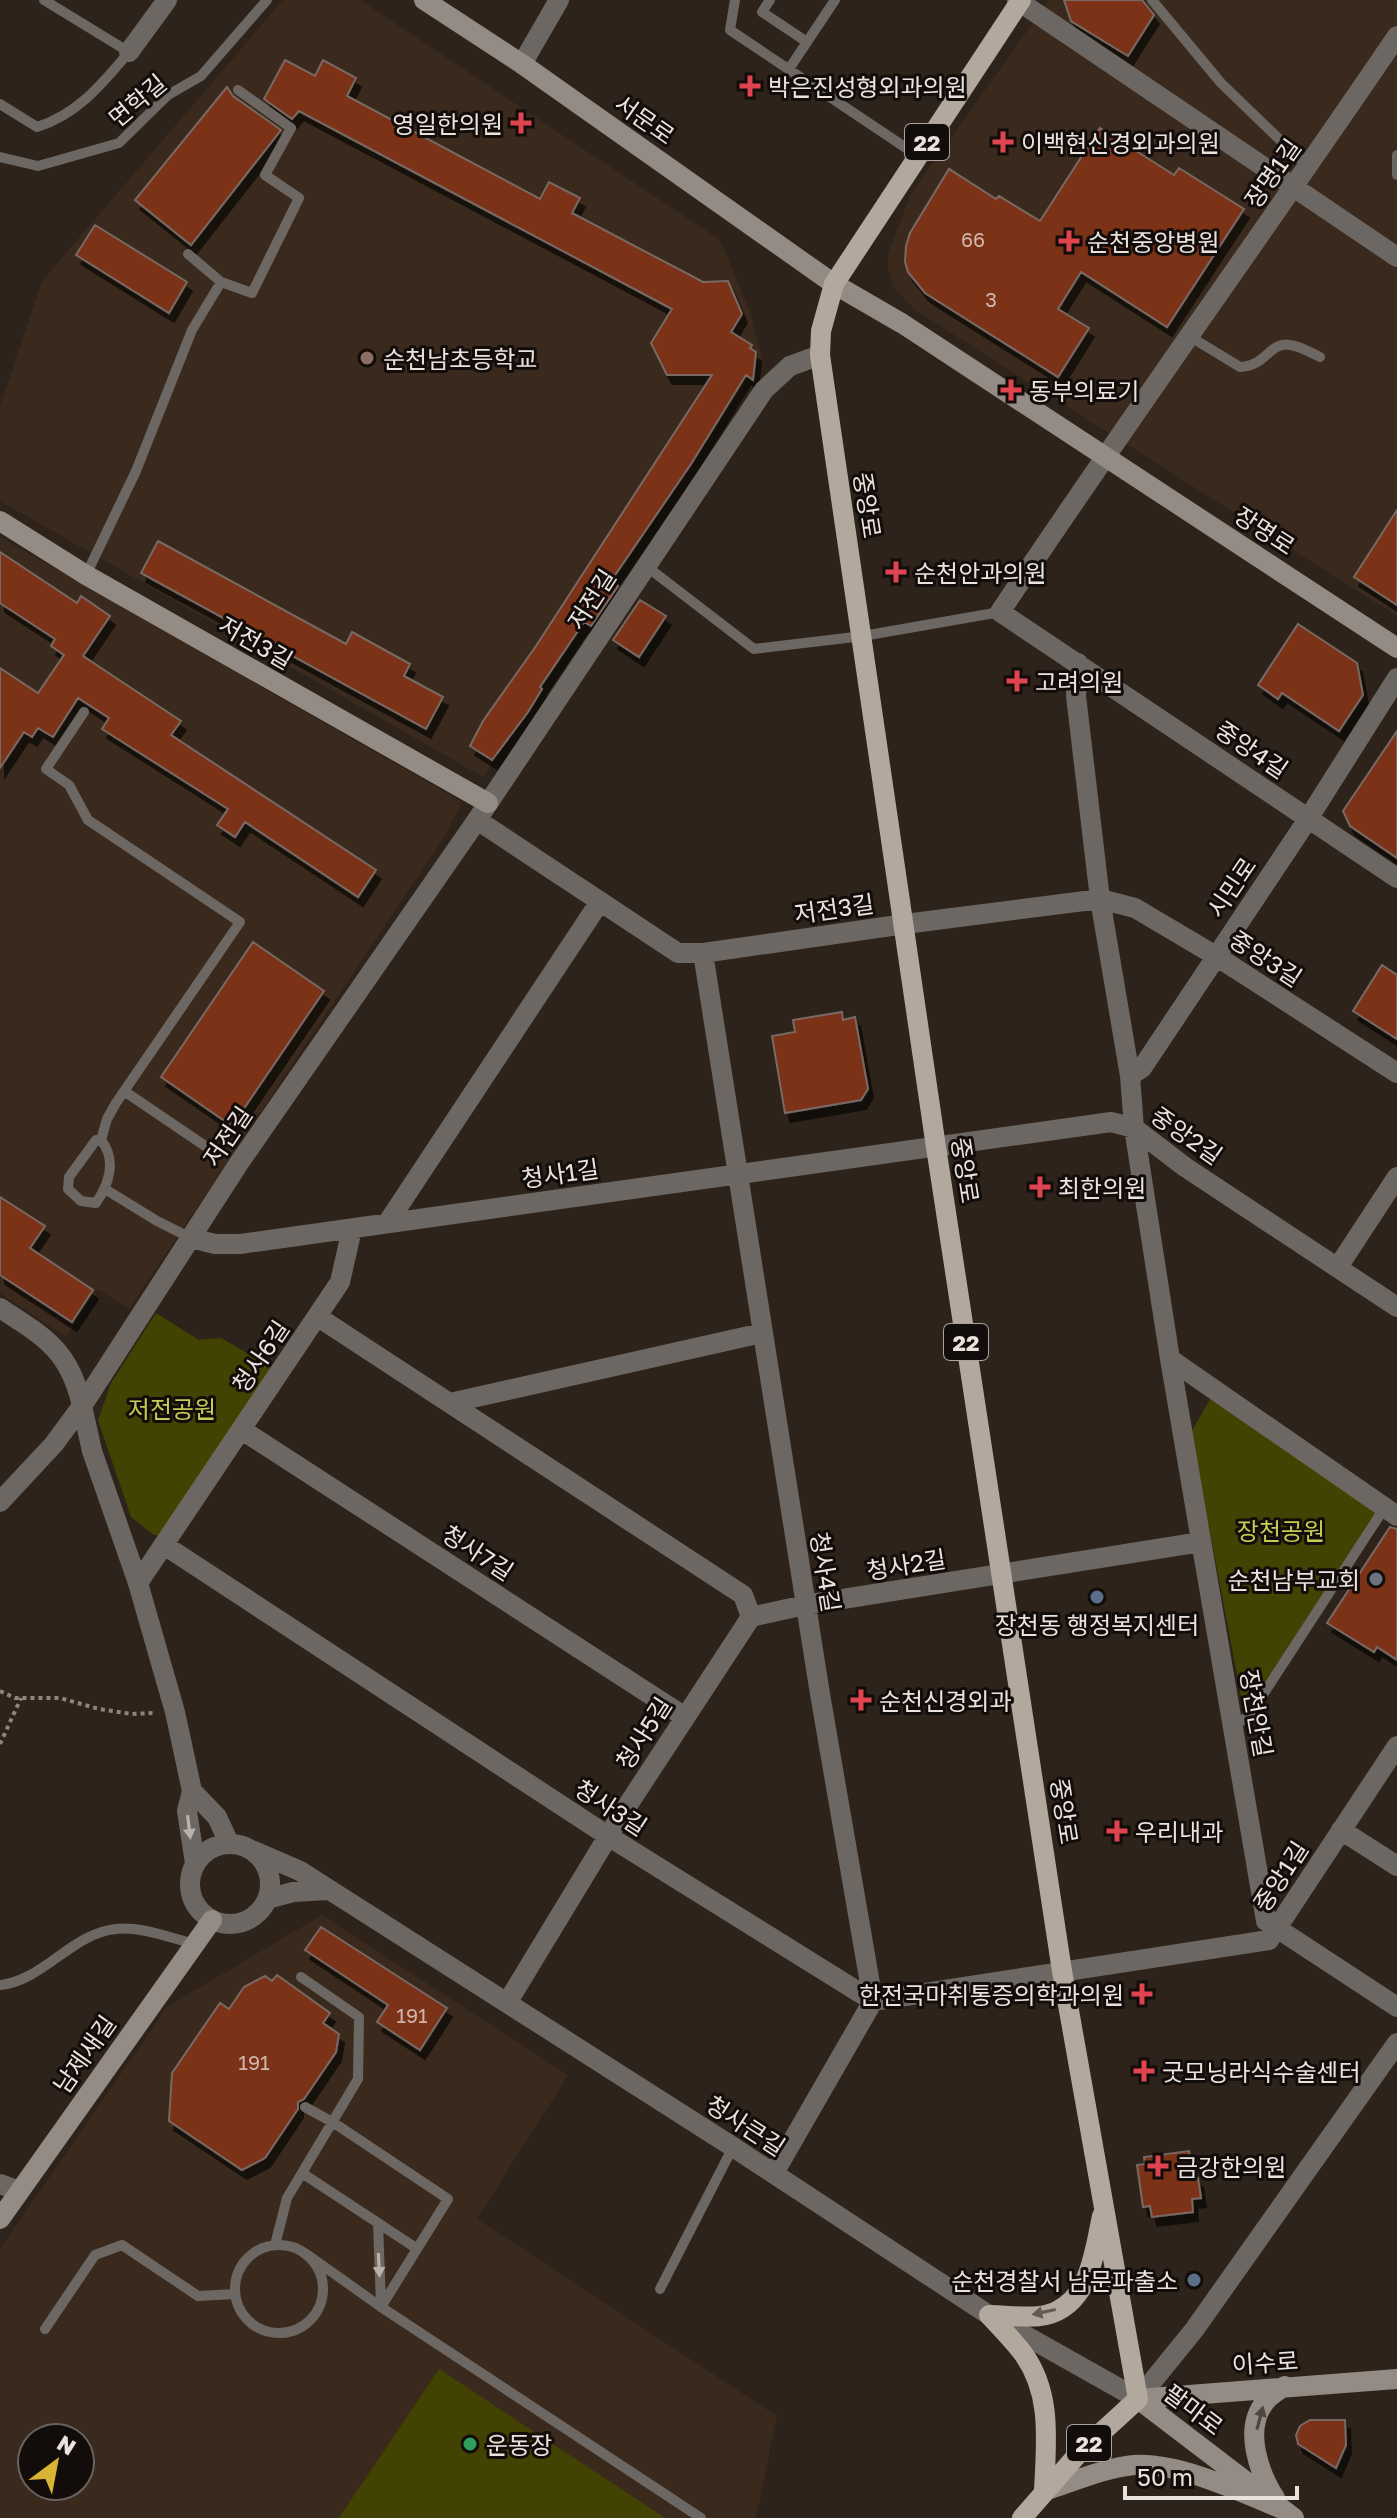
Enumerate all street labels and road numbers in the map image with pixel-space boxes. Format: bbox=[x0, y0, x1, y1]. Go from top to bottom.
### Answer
street label: 면학길 bbox=[102, 68, 172, 132]
street label: 서문로 bbox=[610, 88, 680, 150]
road number: 22 bbox=[905, 124, 949, 160]
street label: 장명1길 bbox=[1238, 133, 1306, 213]
street label: 중앙로 bbox=[848, 470, 888, 540]
street label: 장명로 bbox=[1229, 500, 1301, 560]
street label: 저전길 bbox=[561, 563, 621, 635]
street label: 저전3길 bbox=[214, 609, 298, 675]
street label: 중앙4길 bbox=[1210, 714, 1294, 784]
street label: 시민로 bbox=[1200, 851, 1262, 923]
street label: 저전3길 bbox=[792, 888, 876, 928]
street label: 중앙3길 bbox=[1224, 924, 1308, 992]
street label: 저전길 bbox=[196, 1100, 258, 1172]
street label: 중앙2길 bbox=[1146, 1100, 1228, 1170]
street label: 중앙로 bbox=[946, 1135, 986, 1205]
street label: 청사1길 bbox=[519, 1153, 601, 1193]
street label: 청사6길 bbox=[225, 1314, 295, 1398]
road number: 22 bbox=[944, 1324, 988, 1360]
street label: 청사7길 bbox=[437, 1518, 519, 1586]
street label: 청사4길 bbox=[805, 1530, 847, 1614]
street label: 청사2길 bbox=[864, 1543, 948, 1585]
street label: 장천안길 bbox=[1235, 1667, 1279, 1759]
street label: 청사5길 bbox=[609, 1691, 677, 1775]
street label: 청사3길 bbox=[569, 1773, 653, 1841]
street label: 중앙로 bbox=[1045, 1776, 1085, 1846]
street label: 중앙1길 bbox=[1247, 1835, 1313, 1917]
street label: 남제새길 bbox=[47, 2010, 121, 2098]
street label: 청사큰길 bbox=[701, 2089, 791, 2161]
street label: 이수로 bbox=[1231, 2345, 1299, 2379]
street label: 팔마로 bbox=[1159, 2377, 1229, 2441]
road number: 22 bbox=[1067, 2425, 1111, 2461]

